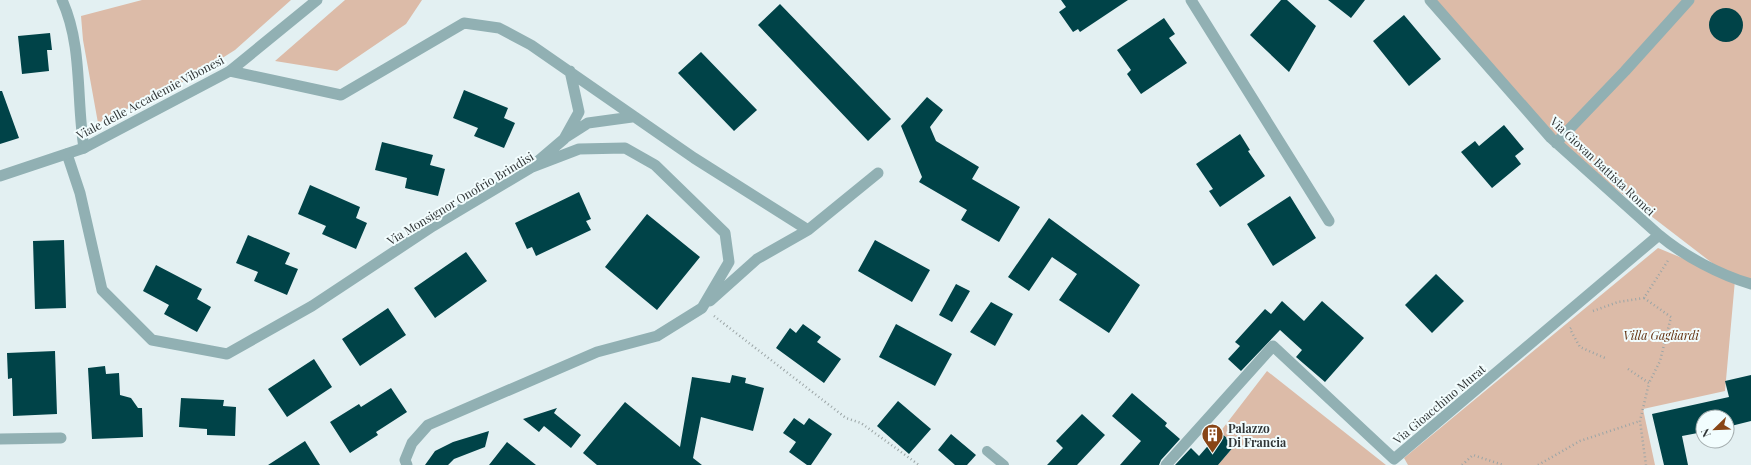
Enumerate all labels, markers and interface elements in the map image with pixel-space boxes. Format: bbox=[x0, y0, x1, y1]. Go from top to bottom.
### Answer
street label: Viale delle Accademie Vibonesi bbox=[73, 51, 227, 143]
street label: Via Giovan Battista Romei bbox=[1546, 112, 1659, 219]
street label: Via Monsignor Onofrio Brindisi bbox=[383, 148, 537, 249]
park label: Villa Gagliardi bbox=[1623, 327, 1699, 343]
street label: Via Gioacchino Murat bbox=[1389, 360, 1489, 448]
north arrow bbox=[1695, 409, 1735, 449]
place label: Palazzo Di Francia bbox=[1228, 420, 1287, 450]
building icon: Palazzo Di Francia bbox=[1200, 422, 1226, 455]
text: N bbox=[1697, 426, 1714, 440]

